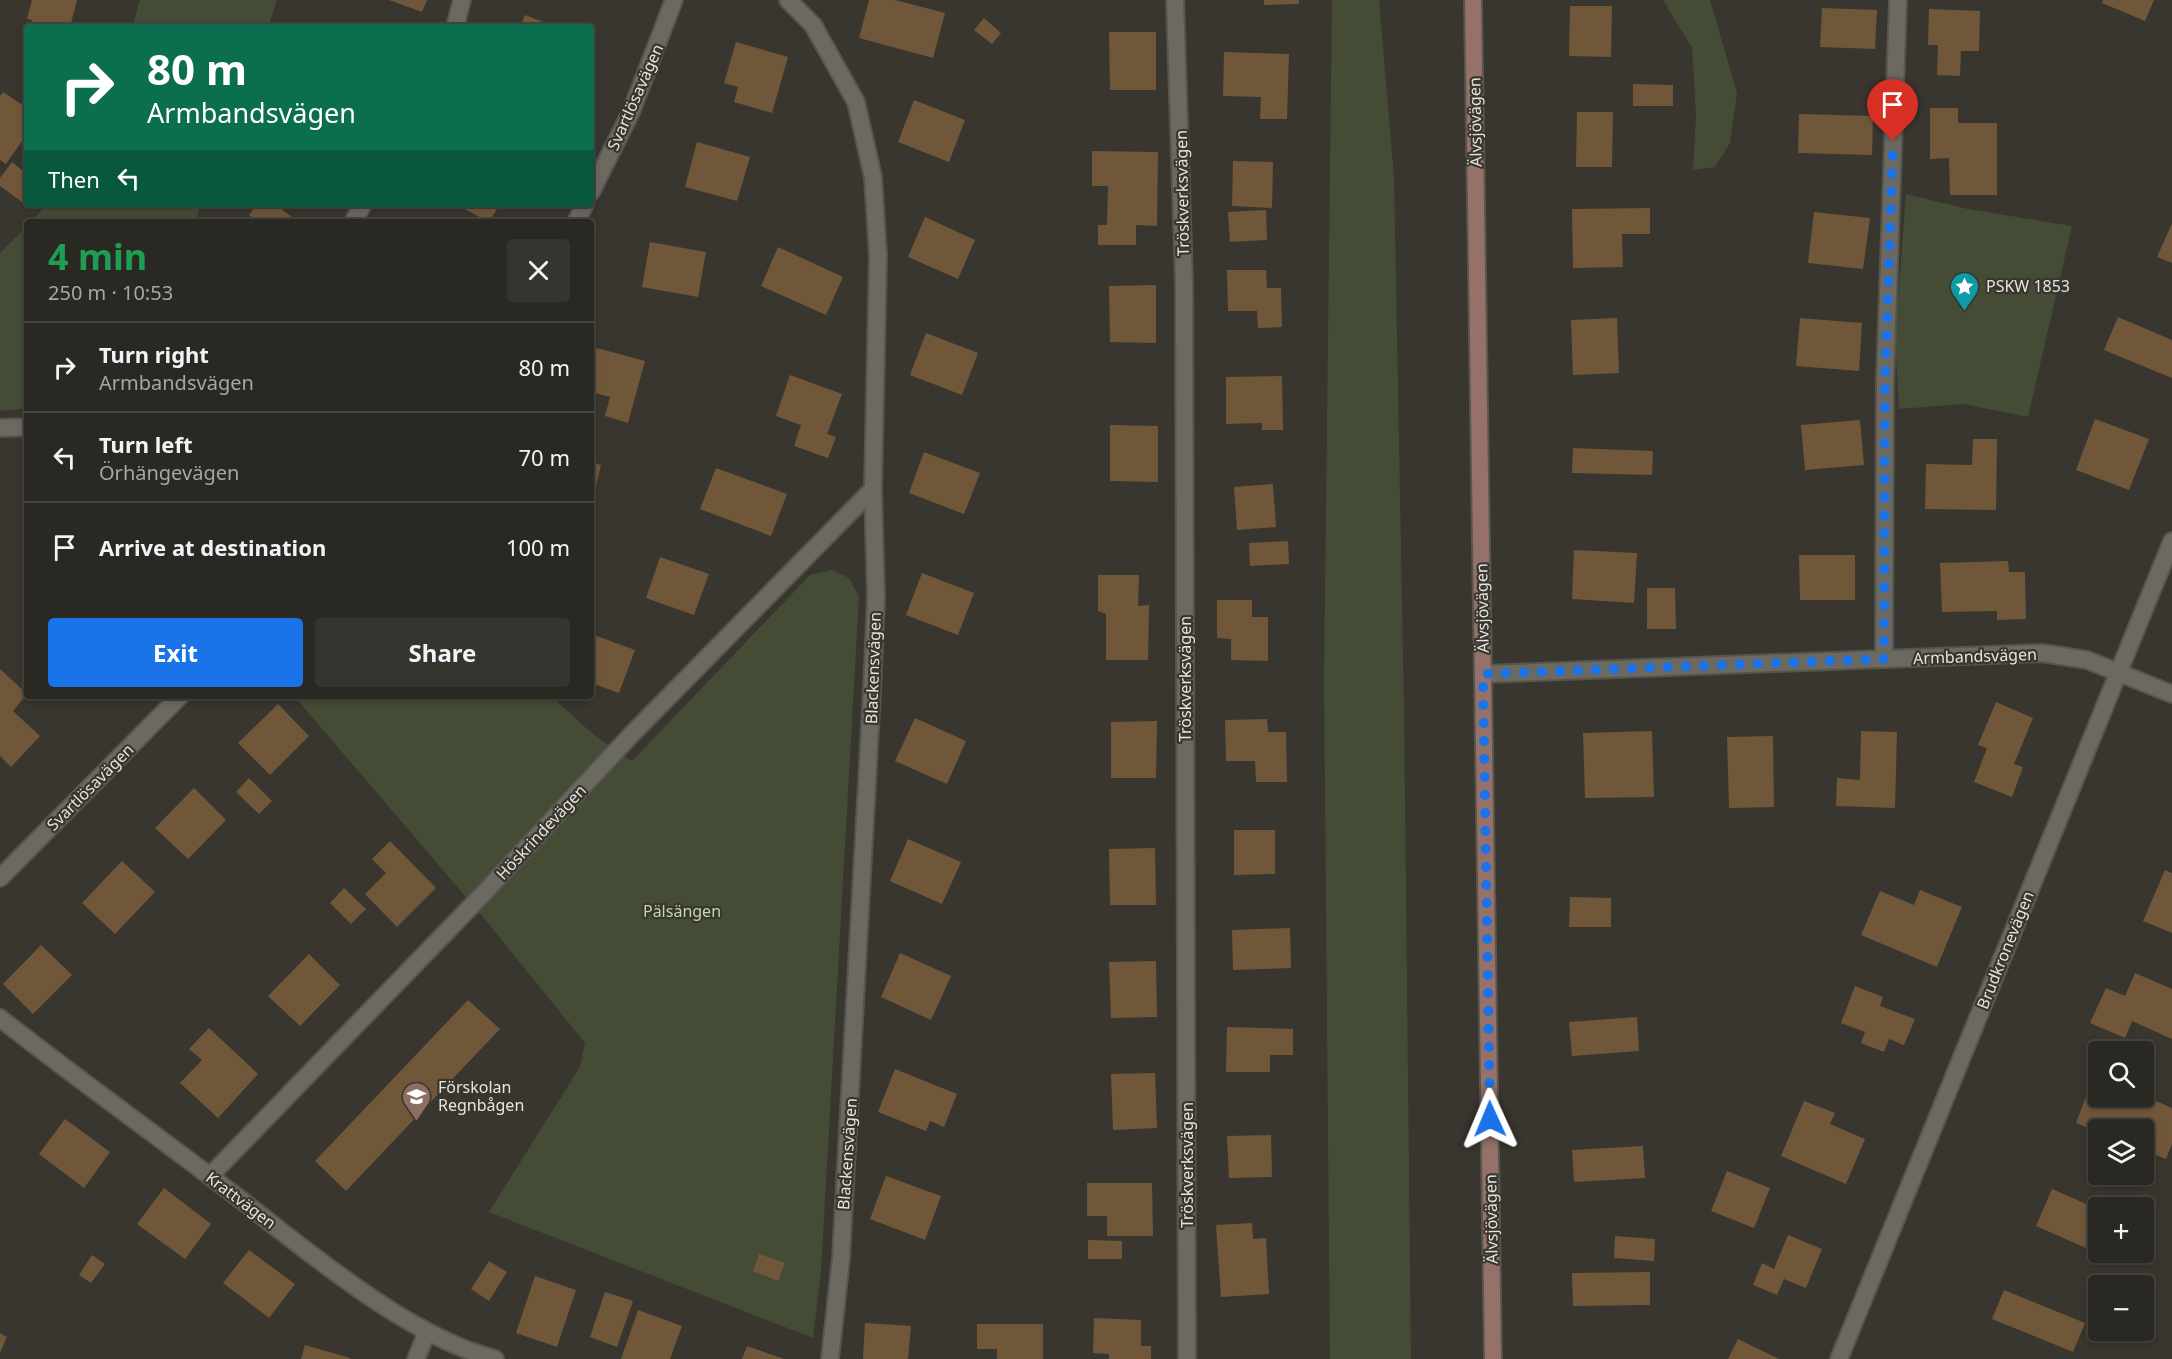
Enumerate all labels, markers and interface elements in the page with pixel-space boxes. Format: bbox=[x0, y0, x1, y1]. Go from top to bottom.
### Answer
text: 80 m bbox=[147, 40, 247, 97]
street label: Svartlösavägen bbox=[602, 40, 668, 154]
icon: right bbox=[48, 48, 126, 126]
street label: Älvsjövägen bbox=[1463, 77, 1487, 167]
pin bbox=[1867, 79, 1918, 141]
icon: arrive bbox=[1876, 88, 1909, 121]
text: Armbandsvägen bbox=[147, 94, 356, 131]
street label: Tröskverksvägen bbox=[1170, 130, 1194, 256]
icon: left bbox=[112, 162, 145, 195]
text: Then bbox=[48, 164, 100, 194]
text: 4 min bbox=[48, 232, 147, 281]
button: close bbox=[507, 239, 570, 302]
place icon: PSKW 1853 bbox=[1949, 270, 1981, 312]
place label: PSKW 1853 bbox=[1986, 275, 2070, 297]
text: 250 m · 10:53 bbox=[48, 279, 173, 306]
text: Turn right bbox=[99, 339, 209, 369]
icon: right bbox=[48, 351, 81, 384]
text: 80 m bbox=[519, 352, 570, 382]
text: Armbandsvägen bbox=[99, 369, 254, 396]
text: Turn left bbox=[99, 429, 193, 459]
icon: left bbox=[48, 441, 81, 474]
text: 70 m bbox=[519, 442, 570, 472]
text: Örhängevägen bbox=[99, 459, 239, 486]
icon: arrive bbox=[48, 531, 81, 564]
text: Arrive at destination bbox=[99, 532, 326, 562]
text: 100 m bbox=[506, 532, 570, 562]
street label: Älvsjövägen bbox=[1470, 563, 1494, 653]
street label: Blackensvägen bbox=[860, 612, 886, 724]
street label: Tröskverksvägen bbox=[1174, 616, 1196, 742]
button: Exit bbox=[48, 618, 303, 687]
button: Share bbox=[315, 618, 570, 687]
street label: Armbandsvägen bbox=[1913, 643, 2037, 669]
street label: Svartlösavägen bbox=[42, 739, 138, 835]
street label: Höskrindevägen bbox=[491, 780, 591, 884]
street label: Brudkronevägen bbox=[1971, 888, 2039, 1012]
park label: Pälsängen bbox=[643, 900, 721, 922]
map controls bbox=[2088, 1041, 2154, 1341]
button: search bbox=[2088, 1041, 2154, 1107]
place label: Förskolan Regnbågen bbox=[438, 1076, 524, 1116]
school or university icon: Förskolan Regnbågen bbox=[401, 1080, 433, 1122]
position arrow bbox=[1458, 1087, 1522, 1151]
street label: Blackensvägen bbox=[832, 1097, 862, 1211]
street label: Tröskverksvägen bbox=[1176, 1102, 1198, 1228]
button: layers bbox=[2088, 1119, 2154, 1185]
street label: Krattvägen bbox=[201, 1166, 281, 1234]
street label: Älvsjövägen bbox=[1479, 1174, 1503, 1264]
button: + bbox=[2088, 1197, 2154, 1263]
button: − bbox=[2088, 1275, 2154, 1341]

